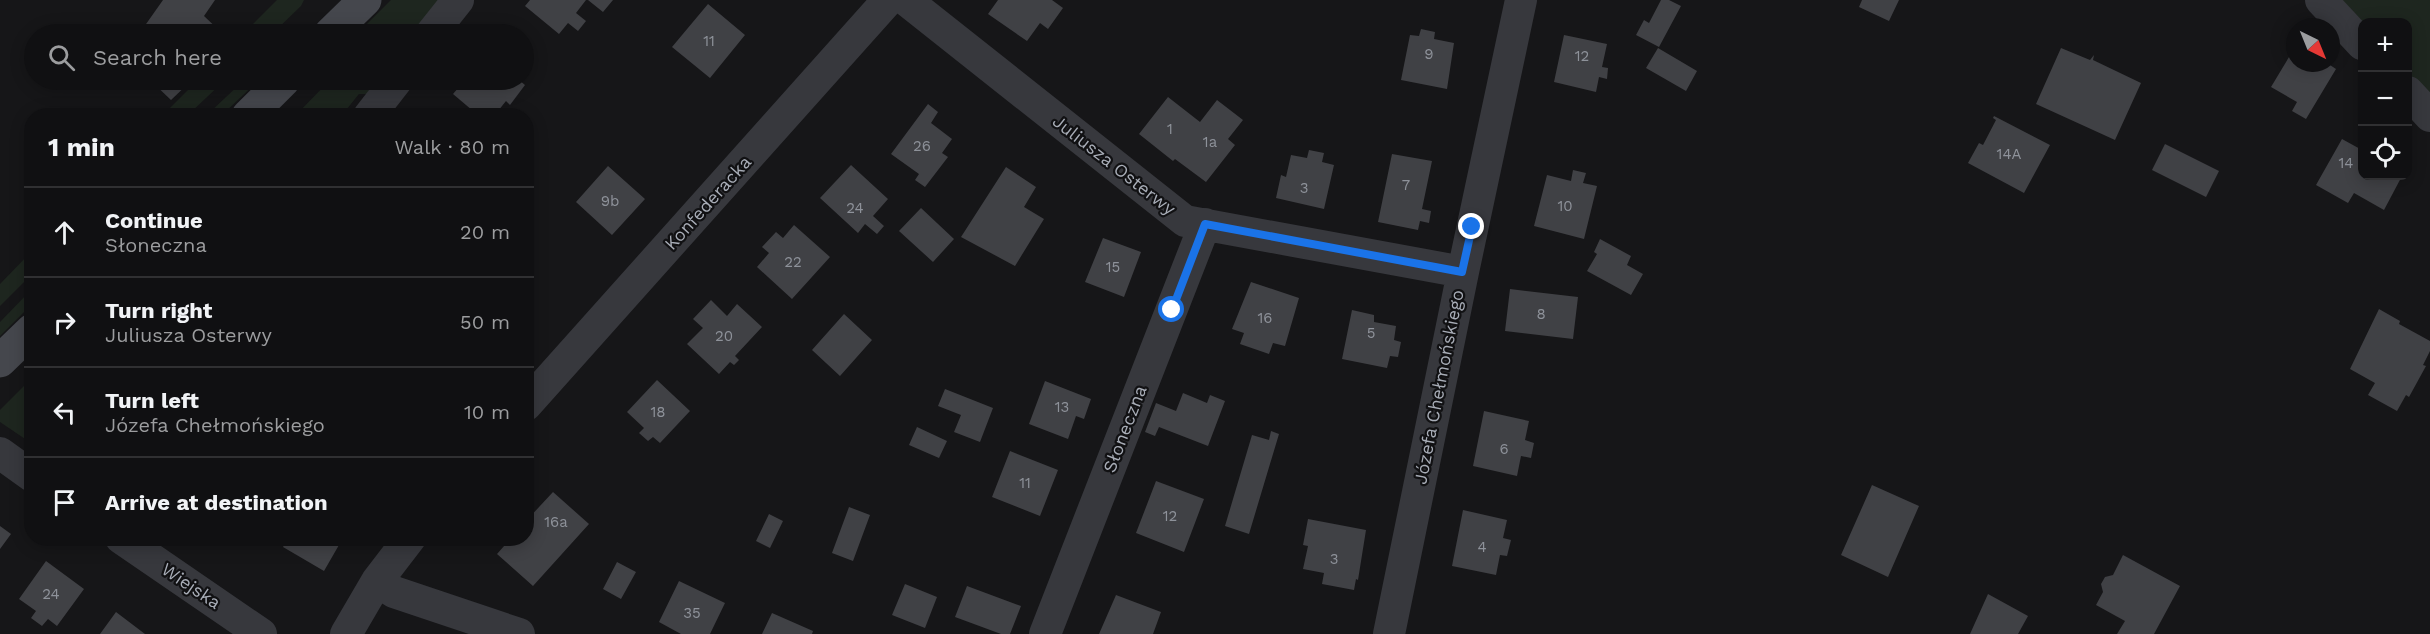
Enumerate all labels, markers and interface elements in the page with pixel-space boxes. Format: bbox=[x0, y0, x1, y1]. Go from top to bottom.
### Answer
north arrow bbox=[2286, 18, 2340, 72]
map controls bbox=[2358, 18, 2412, 180]
button: + bbox=[2358, 18, 2412, 72]
search box bbox=[24, 24, 534, 90]
house number: 11 bbox=[703, 32, 715, 50]
icon: search bbox=[45, 41, 78, 74]
text: Search here bbox=[93, 45, 222, 70]
house number: 9 bbox=[1424, 45, 1434, 63]
house number: 12 bbox=[1575, 47, 1589, 65]
button: − bbox=[2358, 72, 2412, 126]
street label: Juliusza Osterwy bbox=[1049, 110, 1180, 220]
house number: 1 bbox=[1167, 120, 1173, 138]
button: locate bbox=[2358, 126, 2412, 180]
text: 1 min bbox=[48, 132, 115, 162]
house number: 1a bbox=[1203, 133, 1218, 151]
text: Walk · 80 m bbox=[394, 135, 510, 159]
house number: 26 bbox=[913, 137, 931, 155]
house number: 14A bbox=[1997, 145, 2022, 163]
street label: Konfederacka bbox=[660, 151, 755, 254]
house number: 14 bbox=[2338, 154, 2354, 172]
house number: 7 bbox=[1402, 176, 1410, 194]
house number: 3 bbox=[1300, 179, 1308, 197]
house number: 9b bbox=[601, 192, 619, 210]
house number: 10 bbox=[1557, 197, 1573, 215]
house number: 24 bbox=[846, 199, 864, 217]
text: Continue bbox=[105, 208, 203, 233]
route end bbox=[1458, 213, 1484, 239]
icon: ahead bbox=[48, 216, 81, 249]
text: 20 m bbox=[460, 220, 510, 244]
text: Słoneczna bbox=[105, 233, 207, 257]
house number: 22 bbox=[784, 253, 802, 271]
house number: 15 bbox=[1106, 258, 1120, 276]
street label: Józefa Chełmońskiego bbox=[1409, 288, 1468, 486]
route start bbox=[1158, 296, 1184, 322]
text: Turn right bbox=[105, 298, 212, 323]
house number: 8 bbox=[1536, 305, 1546, 323]
icon: right bbox=[48, 306, 81, 339]
house number: 16 bbox=[1258, 309, 1272, 327]
text: 50 m bbox=[460, 310, 510, 334]
text: Juliusza Osterwy bbox=[105, 323, 272, 347]
house number: 5 bbox=[1367, 324, 1375, 342]
house number: 20 bbox=[715, 327, 733, 345]
street label: Słoneczna bbox=[1098, 382, 1151, 475]
text: Turn left bbox=[105, 388, 199, 413]
icon: left bbox=[48, 396, 81, 429]
house number: 13 bbox=[1055, 398, 1069, 416]
text: 10 m bbox=[464, 400, 510, 424]
house number: 18 bbox=[650, 403, 666, 421]
text: Józefa Chełmońskiego bbox=[105, 413, 325, 437]
house number: 6 bbox=[1499, 440, 1509, 458]
house number: 11 bbox=[1019, 474, 1031, 492]
icon: arrive bbox=[48, 486, 81, 519]
text: Arrive at destination bbox=[105, 490, 328, 515]
house number: 12 bbox=[1163, 507, 1177, 525]
house number: 16a bbox=[544, 513, 568, 531]
house number: 4 bbox=[1477, 538, 1487, 556]
house number: 3 bbox=[1330, 550, 1338, 568]
street label: Wiejska bbox=[158, 558, 225, 613]
house number: 24 bbox=[42, 585, 60, 603]
house number: 35 bbox=[683, 604, 701, 622]

